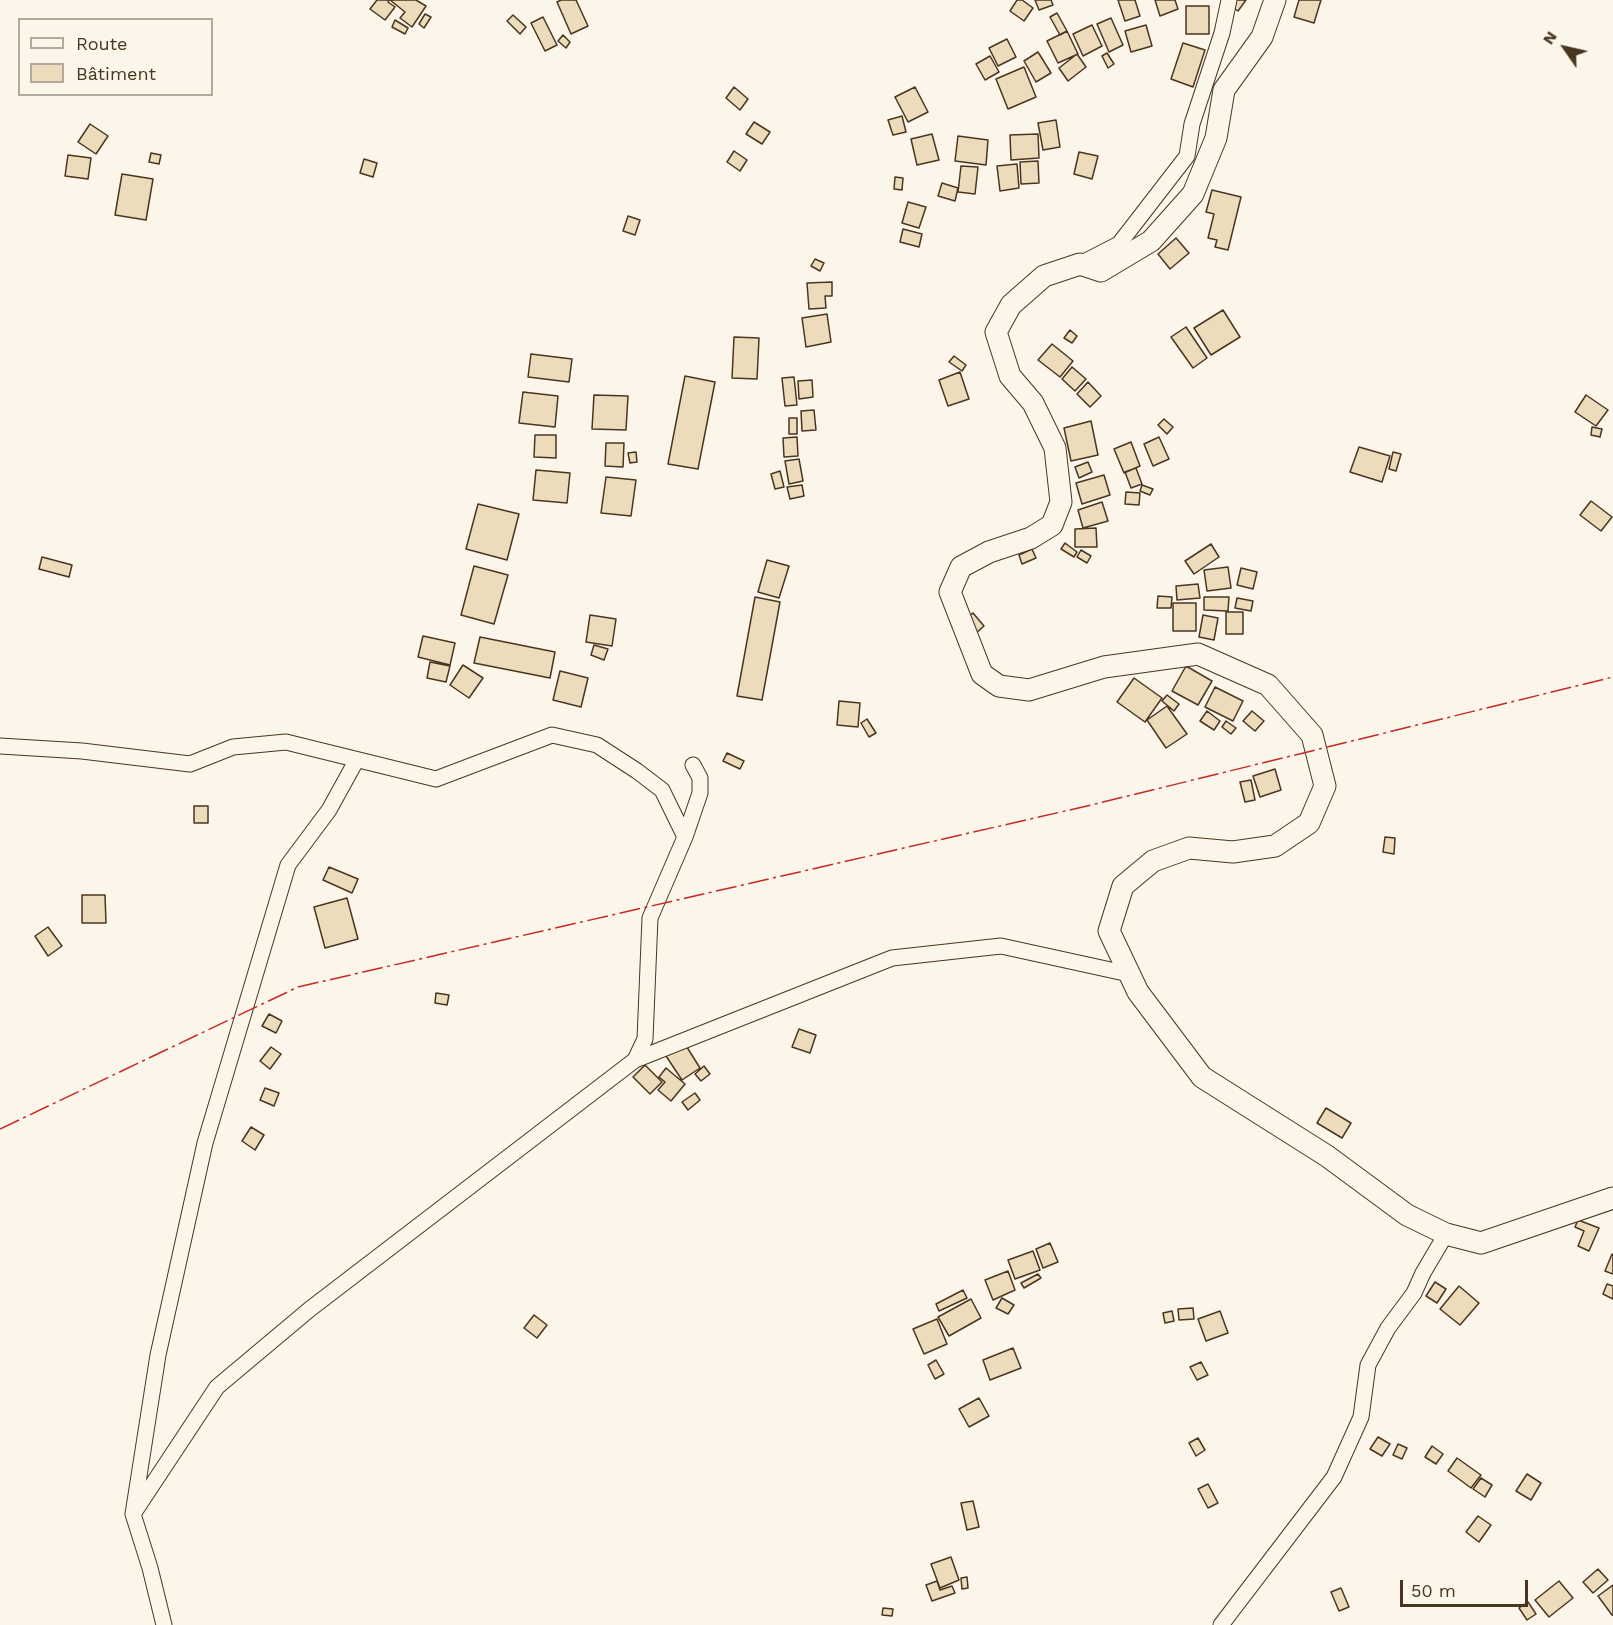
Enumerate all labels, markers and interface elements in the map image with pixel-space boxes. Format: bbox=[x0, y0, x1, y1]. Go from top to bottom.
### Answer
legend bbox=[18, 18, 213, 96]
north arrow bbox=[1535, 18, 1595, 78]
text: N bbox=[1538, 27, 1561, 48]
text: Route bbox=[76, 33, 128, 54]
text: Bâtiment bbox=[76, 63, 156, 84]
scale bar bbox=[1403, 1568, 1530, 1606]
text: 50 m bbox=[1411, 1580, 1456, 1601]

